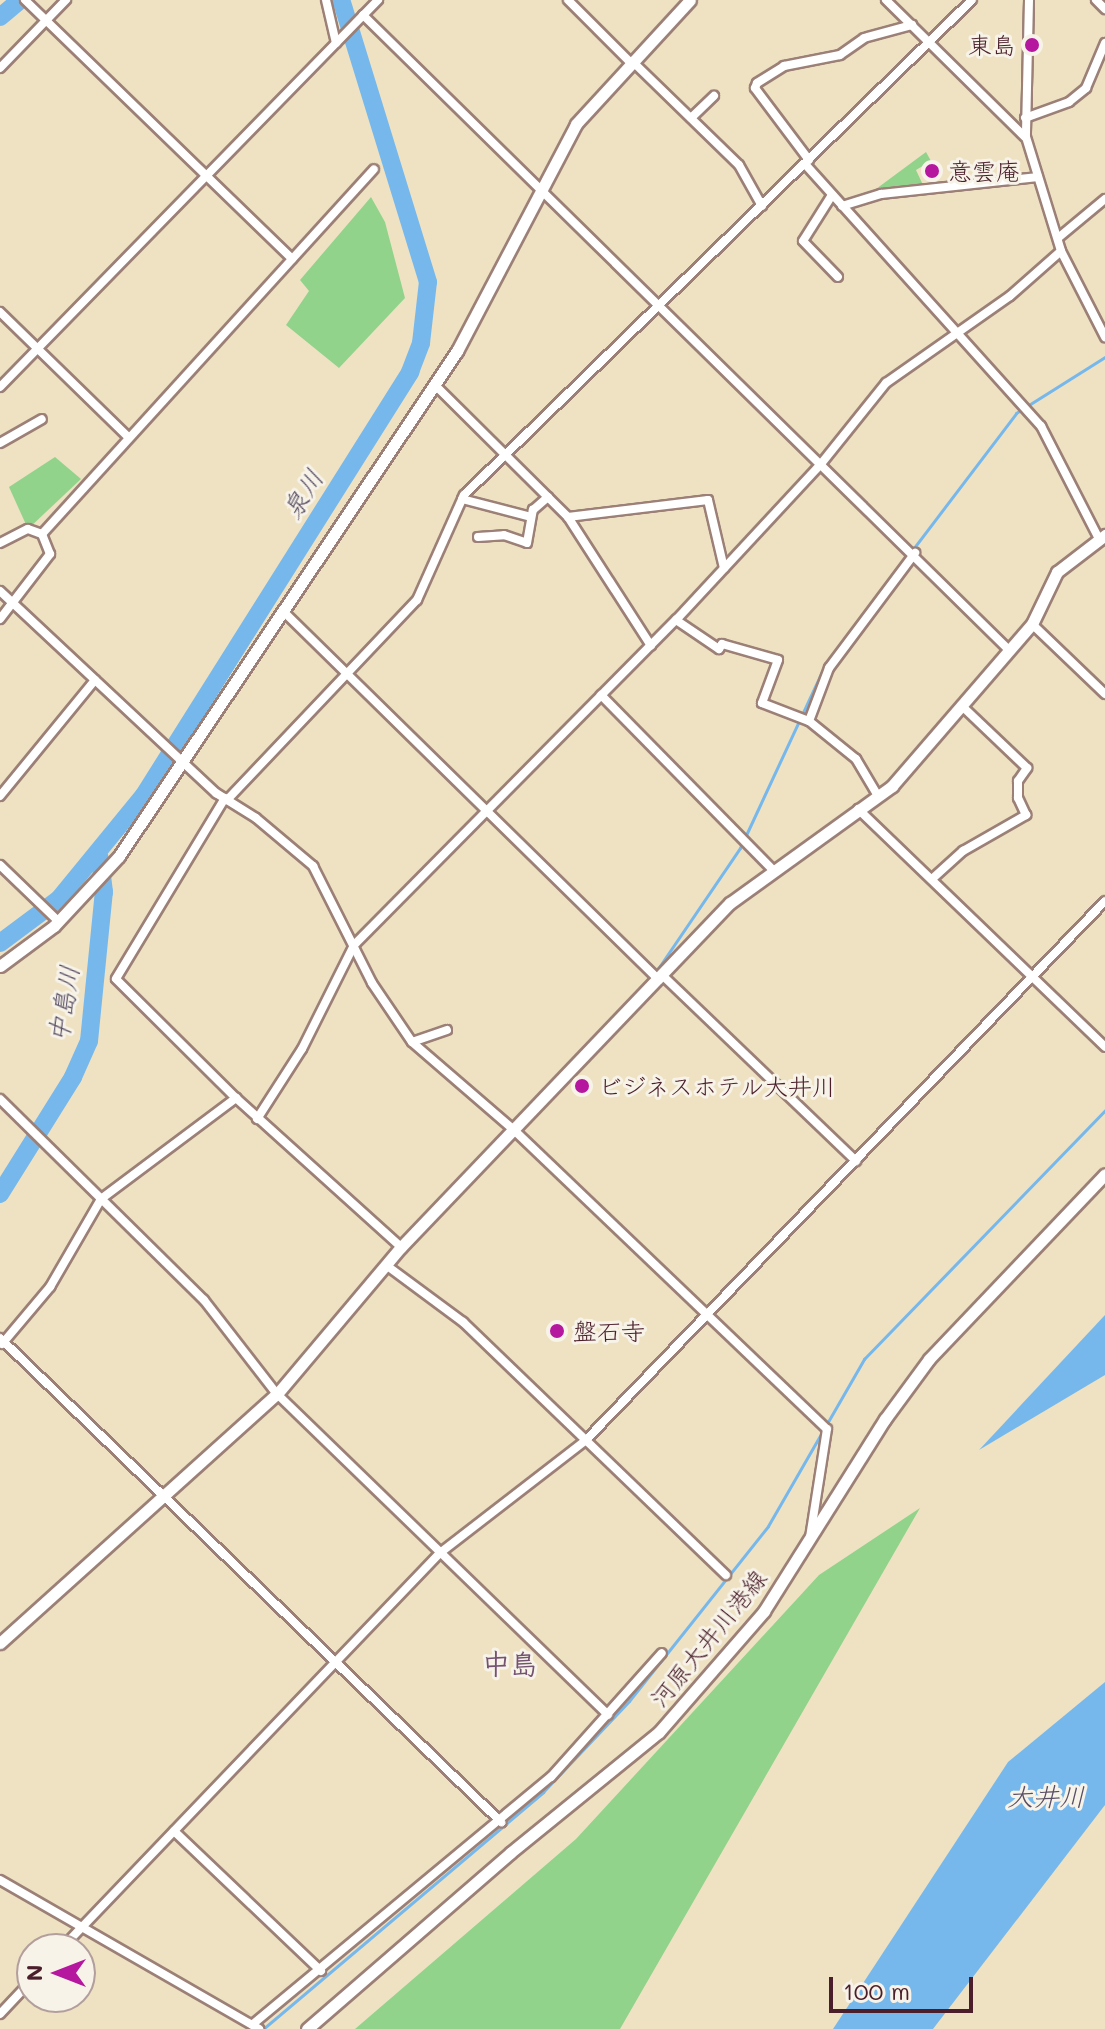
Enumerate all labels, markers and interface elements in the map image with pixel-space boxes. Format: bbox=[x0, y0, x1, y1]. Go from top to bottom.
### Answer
place label: 東島 bbox=[968, 31, 1016, 59]
marker: 東島 bbox=[1023, 36, 1041, 54]
place label: 意雲庵 bbox=[948, 157, 1020, 185]
marker: 意雲庵 bbox=[923, 162, 941, 180]
water label: 泉川 bbox=[276, 464, 330, 524]
water label: 中島川 bbox=[42, 963, 86, 1045]
place label: ビジネスホテル大井川 bbox=[598, 1072, 838, 1100]
marker: ビジネスホテル大井川 bbox=[573, 1077, 591, 1095]
place label: 盤石寺 bbox=[573, 1317, 645, 1345]
marker: 盤石寺 bbox=[548, 1322, 566, 1340]
street label: 河原大井川港線 bbox=[644, 1564, 772, 1712]
district label: 中島 bbox=[482, 1646, 538, 1680]
water label: 大井川 bbox=[1007, 1781, 1085, 1813]
north arrow bbox=[16, 1933, 96, 2013]
scale bar bbox=[833, 1961, 977, 2011]
text: N bbox=[19, 1965, 48, 1981]
text: 100 m bbox=[843, 1975, 910, 2006]

